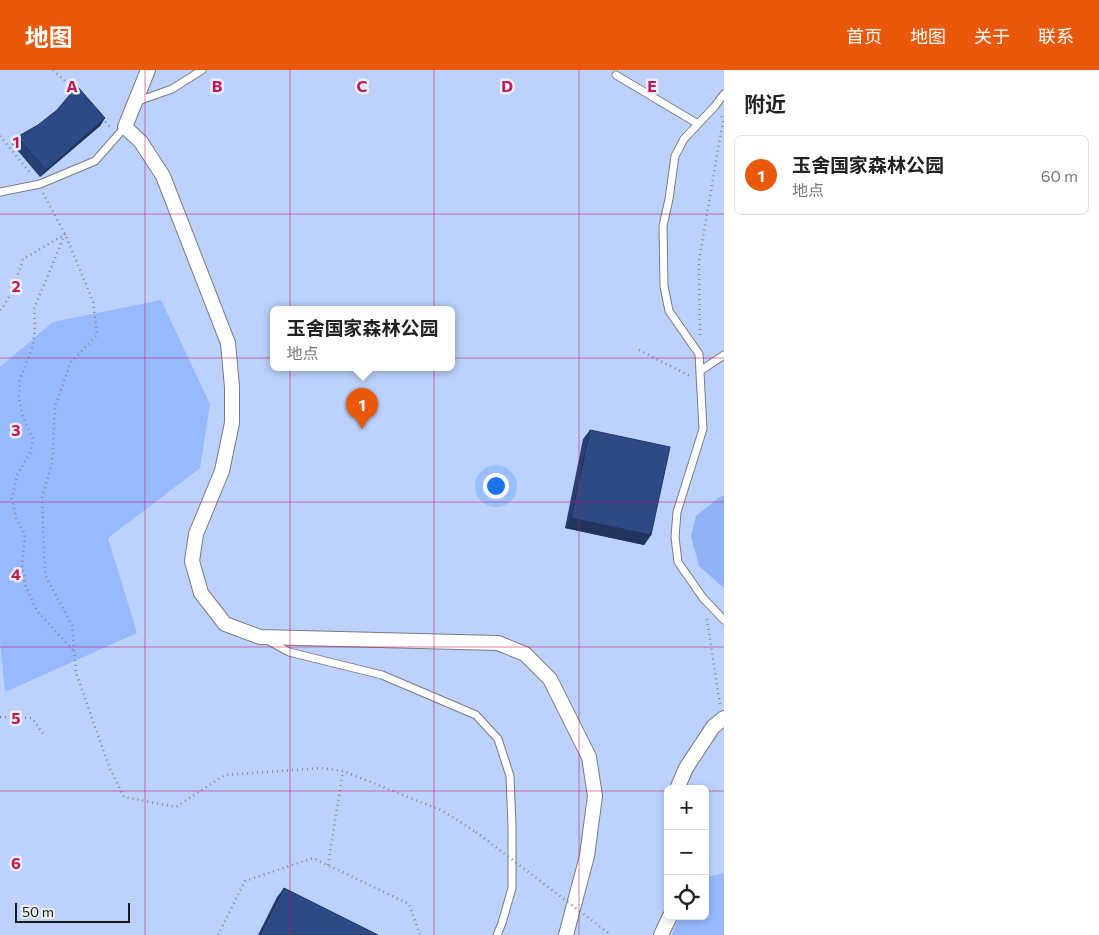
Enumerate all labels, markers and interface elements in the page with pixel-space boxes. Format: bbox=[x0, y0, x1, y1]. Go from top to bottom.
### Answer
text: 地图 bbox=[25, 22, 73, 51]
text: 首页 bbox=[846, 25, 882, 47]
text: 地图 bbox=[910, 25, 946, 47]
text: 关于 bbox=[974, 25, 1010, 47]
text: 联系 bbox=[1038, 25, 1074, 47]
text: A bbox=[66, 76, 78, 95]
text: B bbox=[212, 76, 223, 95]
text: C bbox=[357, 76, 368, 95]
text: D bbox=[501, 76, 513, 95]
text: E bbox=[647, 76, 657, 95]
text: 附近 bbox=[744, 91, 786, 116]
text: 1 bbox=[12, 132, 20, 151]
text: 玉舍国家森林公园 bbox=[792, 153, 944, 176]
text: 1 bbox=[757, 166, 765, 185]
text: 60 m bbox=[1041, 166, 1078, 185]
text: 地点 bbox=[792, 180, 824, 199]
text: 2 bbox=[11, 276, 21, 295]
popup bbox=[270, 306, 455, 371]
text: 玉舍国家森林公园 bbox=[286, 316, 439, 339]
text: 地点 bbox=[286, 343, 319, 362]
pin: 1 bbox=[346, 388, 378, 429]
text: 3 bbox=[11, 420, 21, 439]
your location bbox=[483, 473, 509, 499]
text: 4 bbox=[11, 564, 21, 583]
text: 5 bbox=[11, 708, 21, 727]
map controls bbox=[664, 785, 709, 920]
button: + bbox=[664, 785, 709, 830]
button: − bbox=[664, 830, 709, 875]
text: 6 bbox=[11, 853, 21, 872]
button: locate bbox=[664, 875, 709, 920]
scale bar bbox=[15, 900, 130, 923]
text: 50 m bbox=[22, 903, 54, 920]

